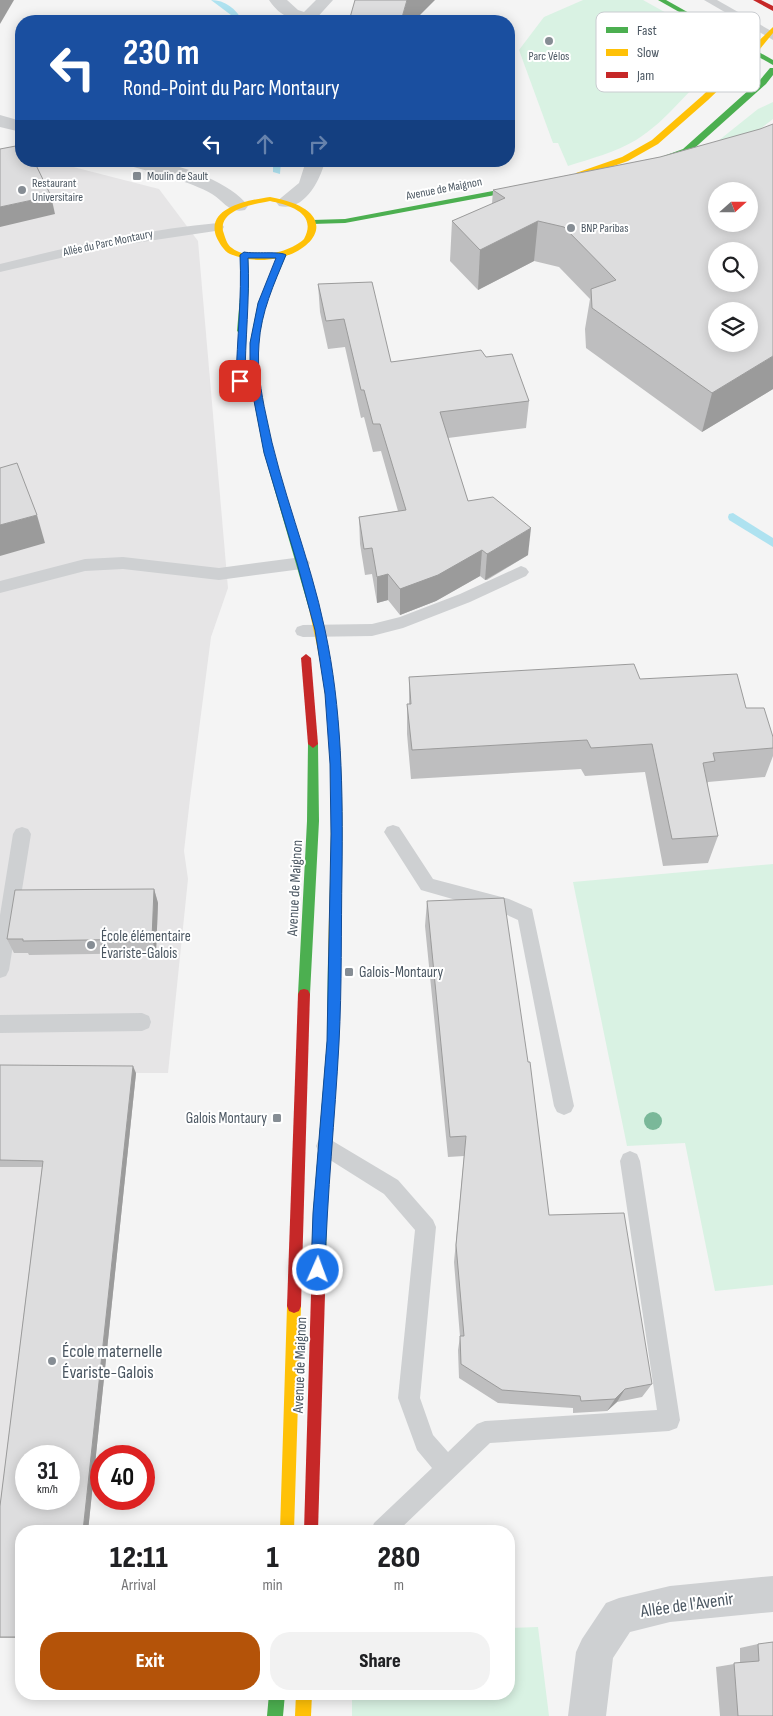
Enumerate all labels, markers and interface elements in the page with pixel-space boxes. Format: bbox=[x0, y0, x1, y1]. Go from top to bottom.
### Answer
legend bbox=[596, 12, 760, 92]
text: Fast bbox=[637, 22, 657, 39]
text: 230 m bbox=[123, 32, 199, 75]
icon: left bbox=[40, 35, 105, 100]
marker: Parc Vélos bbox=[543, 35, 555, 47]
text: Slow bbox=[637, 44, 659, 61]
place label: Parc Vélos bbox=[529, 49, 569, 64]
text: Jam bbox=[636, 67, 654, 84]
text: Rond-Point du Parc Montaury bbox=[123, 75, 340, 102]
icon: left bbox=[198, 130, 226, 158]
icon: ahead bbox=[251, 130, 279, 158]
icon: right bbox=[304, 130, 332, 158]
place label: Moulin de Sault bbox=[147, 169, 209, 184]
marker: Moulin de Sault bbox=[131, 170, 143, 182]
street label: Avenue de Maignon bbox=[404, 174, 483, 204]
place label: Restaurant Universitaire bbox=[32, 176, 83, 205]
north arrow bbox=[708, 182, 758, 232]
map controls bbox=[708, 182, 758, 352]
marker: Restaurant Universitaire bbox=[16, 184, 28, 196]
place label: BNP Paribas bbox=[581, 221, 629, 236]
marker: BNP Paribas bbox=[565, 222, 577, 234]
street label: Allée du Parc Montaury bbox=[61, 226, 155, 260]
button: search bbox=[708, 242, 758, 292]
button: layers bbox=[708, 302, 758, 352]
pin bbox=[219, 360, 261, 402]
icon: arrive bbox=[226, 367, 254, 395]
street label: Avenue de Maignon bbox=[283, 839, 307, 938]
place label: École élémentaire Évariste-Galois bbox=[101, 927, 191, 963]
marker: École élémentaire Évariste-Galois bbox=[85, 939, 97, 951]
place label: Galois-Montaury bbox=[359, 963, 444, 982]
marker: Galois-Montaury bbox=[343, 966, 355, 978]
place label: Galois Montaury bbox=[186, 1109, 267, 1128]
marker: Galois Montaury bbox=[271, 1112, 283, 1124]
position arrow bbox=[291, 1243, 343, 1295]
street label: Avenue de Maignon bbox=[289, 1317, 311, 1414]
place label: École maternelle Évariste-Galois bbox=[62, 1341, 162, 1383]
marker: École maternelle Évariste-Galois bbox=[46, 1355, 58, 1367]
speed limit sign: 40 bbox=[90, 1445, 155, 1510]
text: 31 bbox=[37, 1456, 58, 1487]
text: km/h bbox=[37, 1482, 58, 1497]
text: 12:11 bbox=[110, 1540, 168, 1576]
text: 1 bbox=[266, 1540, 279, 1576]
text: 280 bbox=[377, 1540, 420, 1576]
text: Arrival bbox=[122, 1576, 156, 1595]
text: min bbox=[262, 1576, 283, 1595]
text: m bbox=[394, 1576, 404, 1595]
street label: Allée de l'Avenir bbox=[638, 1588, 735, 1622]
button: Exit bbox=[40, 1632, 260, 1690]
button: Share bbox=[270, 1632, 490, 1690]

